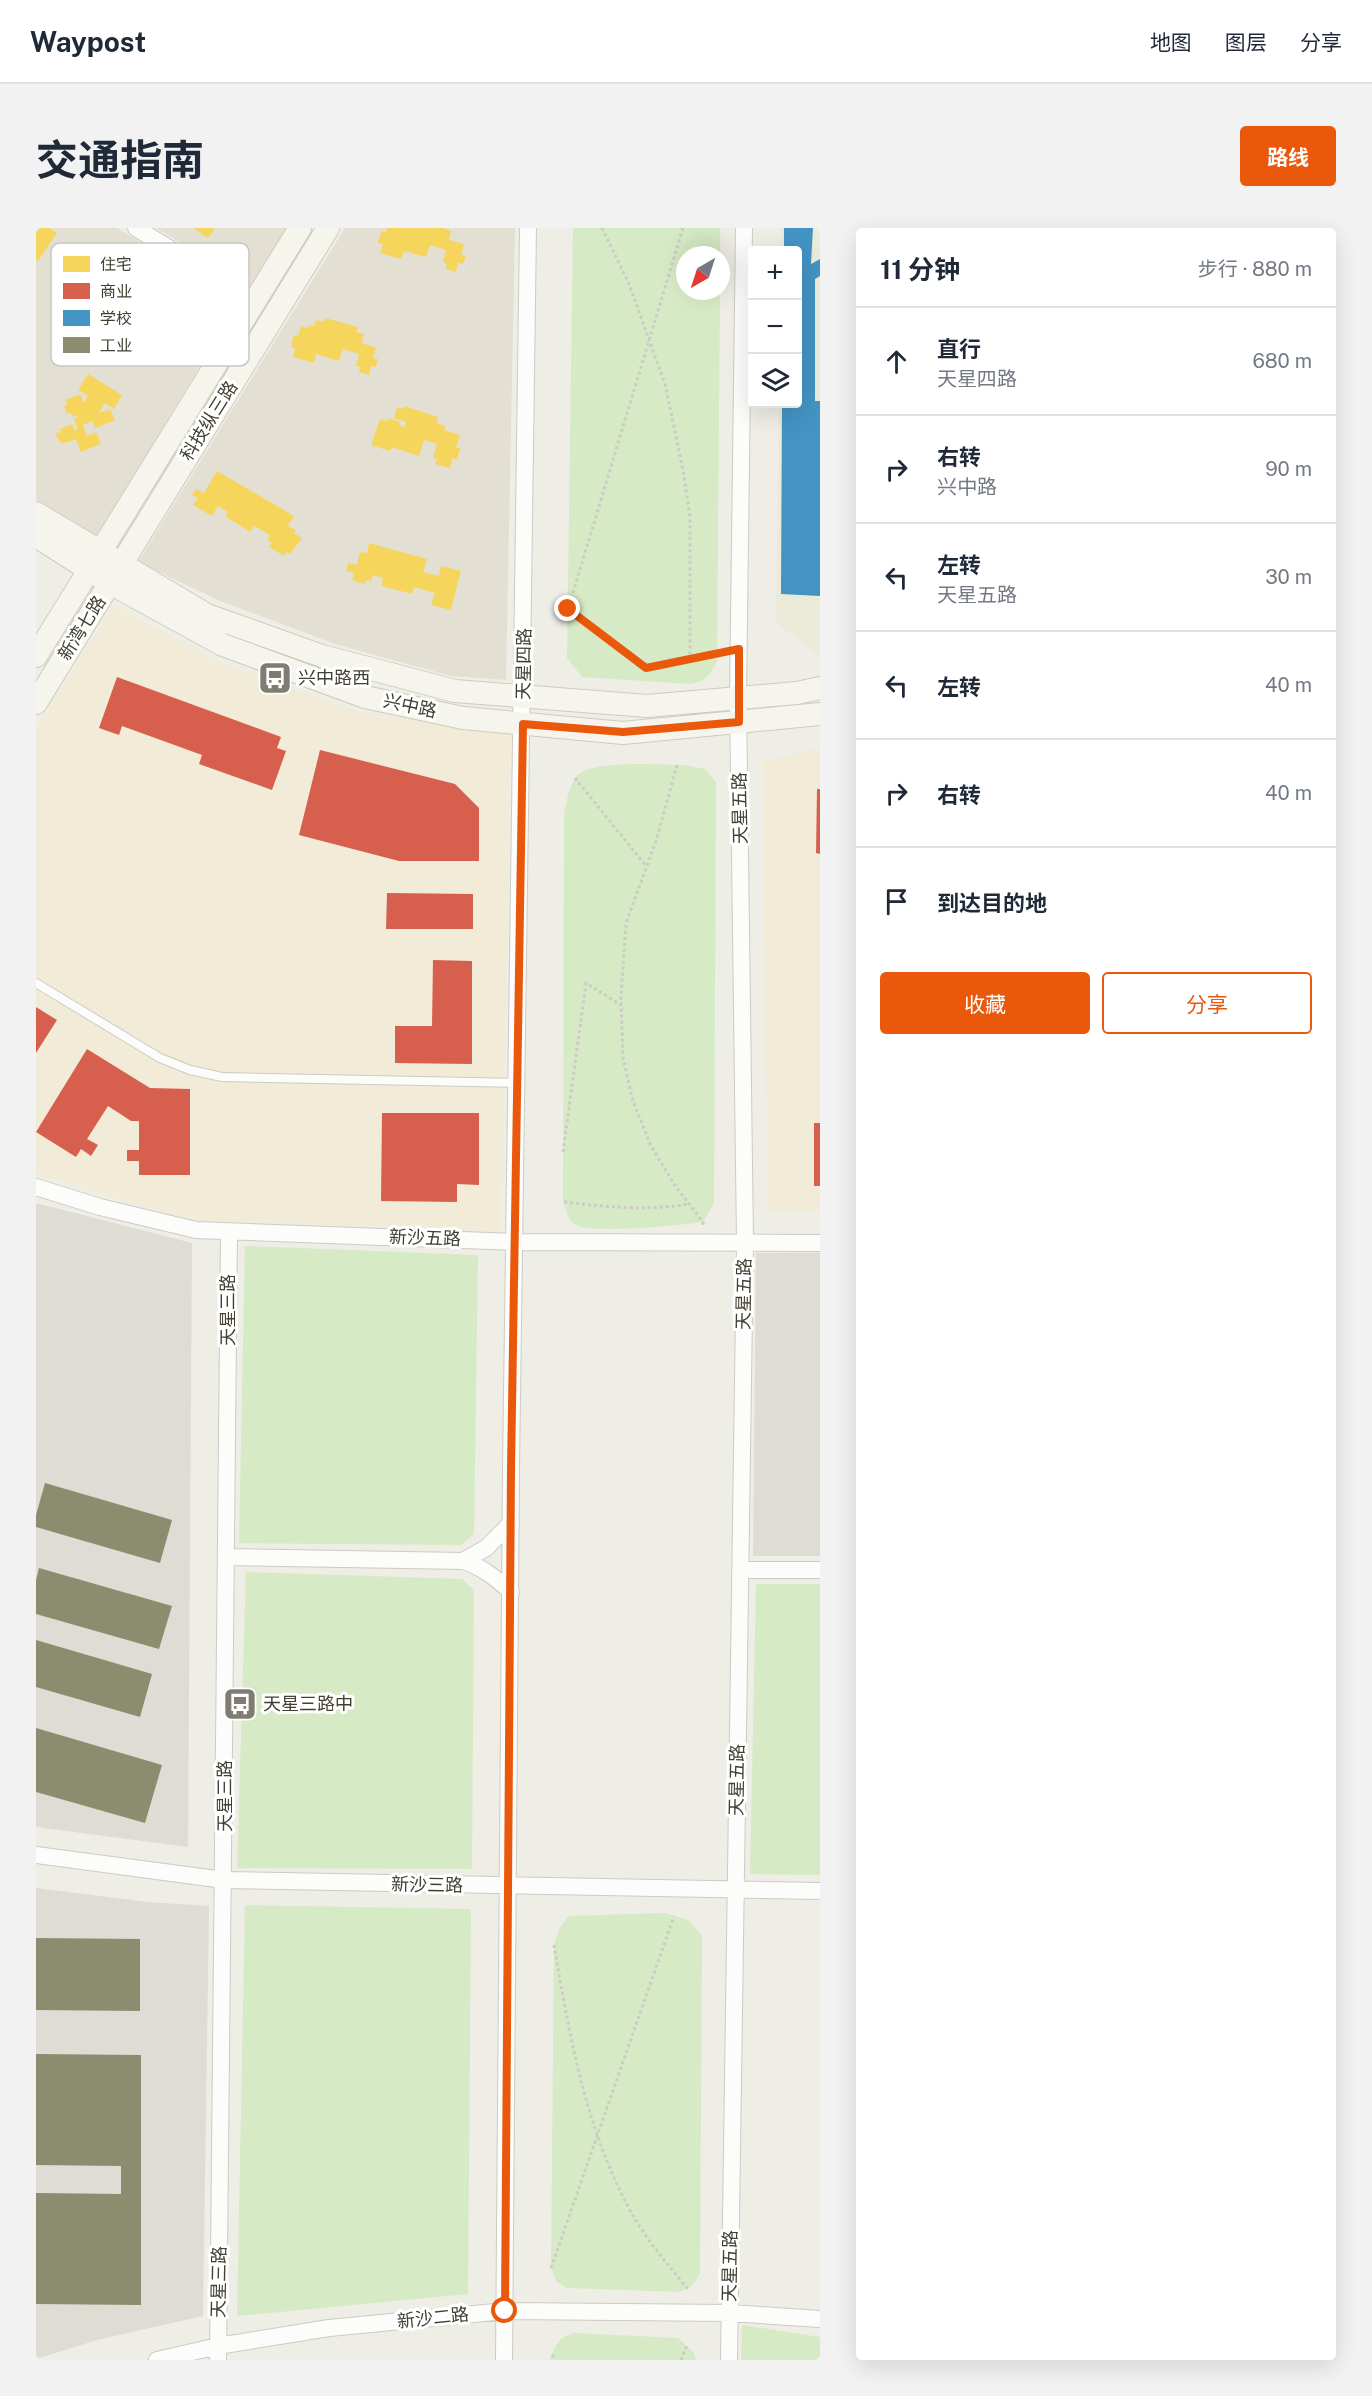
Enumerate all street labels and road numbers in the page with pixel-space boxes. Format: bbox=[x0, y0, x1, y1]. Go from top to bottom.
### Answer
street label: 科技纵三路 bbox=[176, 377, 241, 464]
street label: 新湾七路 bbox=[54, 592, 110, 664]
street label: 天星四路 bbox=[512, 628, 535, 700]
street label: 兴中路 bbox=[382, 690, 439, 721]
street label: 天星五路 bbox=[728, 772, 751, 844]
street label: 新沙五路 bbox=[389, 1226, 461, 1249]
street label: 天星五路 bbox=[732, 1258, 755, 1330]
street label: 天星三路 bbox=[217, 1274, 238, 1346]
street label: 天星五路 bbox=[725, 1744, 748, 1816]
street label: 天星三路 bbox=[214, 1760, 235, 1832]
street label: 新沙三路 bbox=[391, 1873, 463, 1896]
street label: 天星五路 bbox=[718, 2230, 741, 2302]
street label: 天星三路 bbox=[207, 2246, 230, 2318]
street label: 新沙二路 bbox=[396, 2303, 470, 2332]

